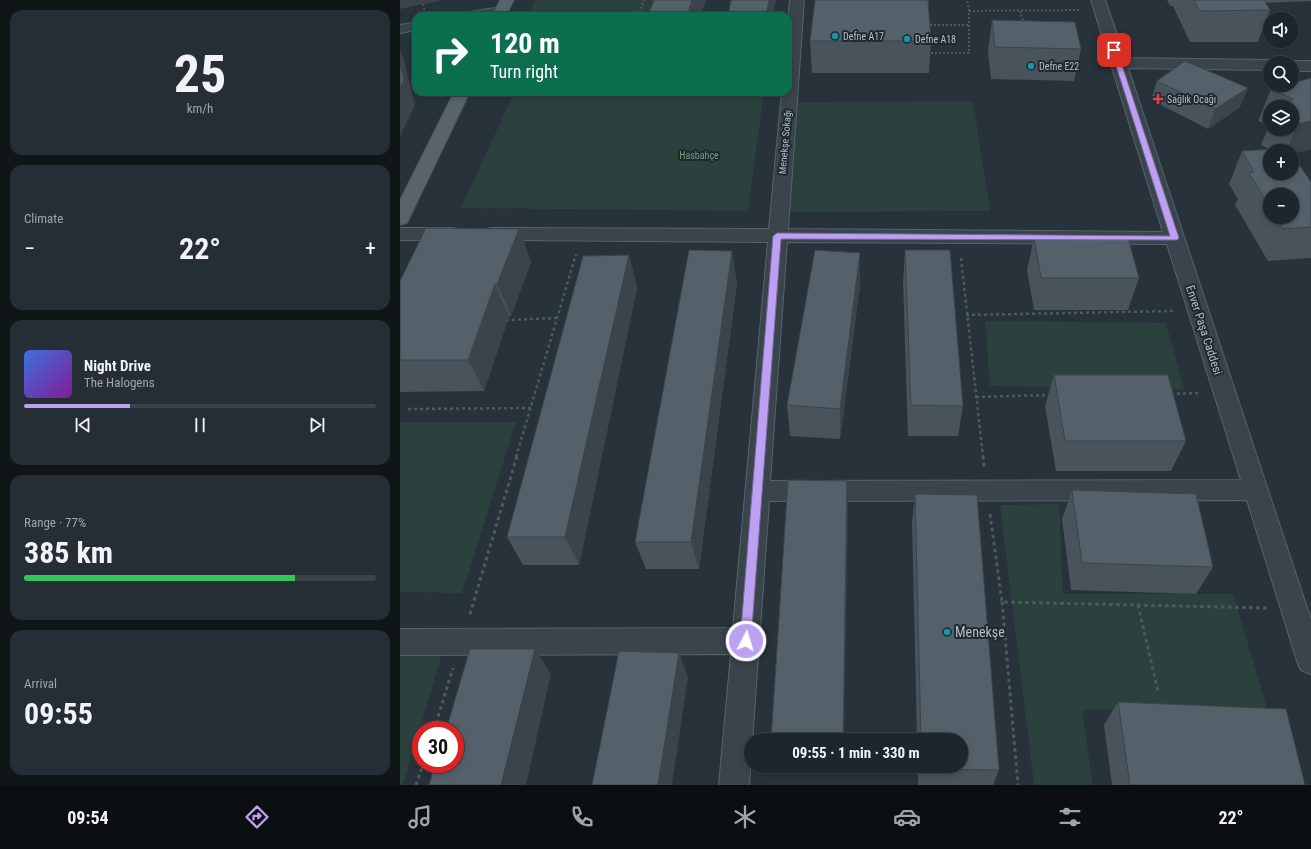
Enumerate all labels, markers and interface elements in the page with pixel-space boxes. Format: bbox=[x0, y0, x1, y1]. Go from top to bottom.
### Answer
map controls bbox=[1263, 12, 1299, 224]
button: sound bbox=[1263, 12, 1299, 48]
text: 120 m bbox=[490, 27, 560, 60]
icon: right bbox=[424, 28, 476, 80]
marker: Defne A17 bbox=[830, 31, 840, 41]
place label: Defne A17 bbox=[843, 31, 884, 42]
pin bbox=[1097, 33, 1131, 67]
marker: Defne A18 bbox=[902, 34, 912, 44]
place label: Defne A18 bbox=[915, 34, 956, 45]
icon: arrive bbox=[1103, 39, 1125, 61]
text: 25 bbox=[174, 44, 226, 105]
button: search bbox=[1263, 56, 1299, 92]
text: Turn right bbox=[490, 61, 558, 82]
marker: Defne E22 bbox=[1026, 61, 1036, 71]
place label: Defne E22 bbox=[1039, 61, 1079, 72]
marker: Sağlık Ocağı bbox=[1152, 93, 1164, 105]
place label: Sağlık Ocağı bbox=[1167, 94, 1216, 105]
button: layers bbox=[1263, 100, 1299, 136]
text: km/h bbox=[187, 101, 213, 116]
street label: Menekşe Sokağı bbox=[777, 109, 793, 175]
button: + bbox=[1263, 144, 1299, 180]
park label: Hasbahçe bbox=[679, 150, 719, 161]
button: − bbox=[1263, 188, 1299, 224]
text: Climate bbox=[24, 211, 63, 226]
text: 22° bbox=[179, 231, 221, 266]
text: − bbox=[24, 236, 35, 261]
text: + bbox=[365, 236, 376, 261]
street label: Enver Paşa Caddesi bbox=[1183, 283, 1225, 377]
text: Night Drive bbox=[84, 357, 151, 375]
text: The Halogens bbox=[84, 375, 155, 390]
icon: previous bbox=[72, 414, 94, 436]
icon: pause bbox=[189, 414, 211, 436]
icon: next bbox=[306, 414, 328, 436]
text: Range · 77% bbox=[24, 515, 86, 530]
text: 385 km bbox=[24, 535, 113, 570]
position arrow bbox=[725, 620, 767, 662]
place label: Menekşe bbox=[955, 624, 1005, 640]
marker: Menekşe bbox=[942, 627, 952, 637]
text: Arrival bbox=[24, 676, 57, 691]
text: 09:55 bbox=[24, 696, 93, 731]
speed limit sign: 30 bbox=[412, 721, 464, 773]
text: 09:55 · 1 min · 330 m bbox=[792, 744, 920, 762]
icon: directions bbox=[243, 803, 271, 831]
icon: music bbox=[406, 803, 434, 831]
icon: phone bbox=[568, 803, 596, 831]
icon: climate bbox=[731, 803, 759, 831]
icon: car bbox=[893, 803, 921, 831]
icon: filters bbox=[1056, 803, 1084, 831]
text: 09:54 bbox=[67, 807, 109, 828]
text: 22° bbox=[1218, 807, 1244, 828]

